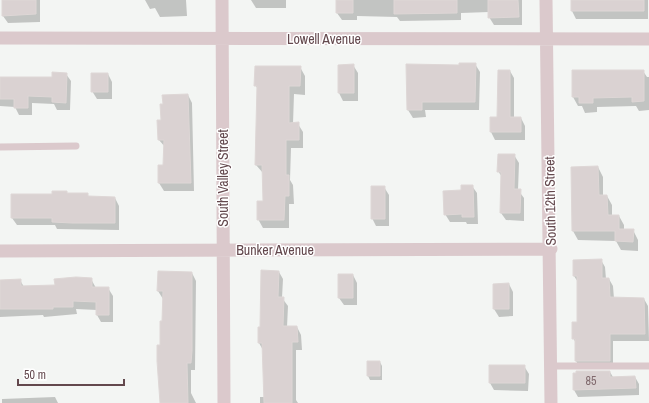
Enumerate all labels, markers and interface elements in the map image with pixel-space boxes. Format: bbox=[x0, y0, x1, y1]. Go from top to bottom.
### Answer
street label: Lowell Avenue bbox=[287, 30, 361, 48]
street label: South Valley Street bbox=[214, 129, 232, 227]
street label: South 12th Street bbox=[540, 156, 560, 246]
street label: Bunker Avenue bbox=[236, 241, 314, 259]
scale bar bbox=[18, 361, 124, 387]
text: 50 m bbox=[24, 367, 46, 383]
house number: 85 bbox=[586, 373, 597, 389]

